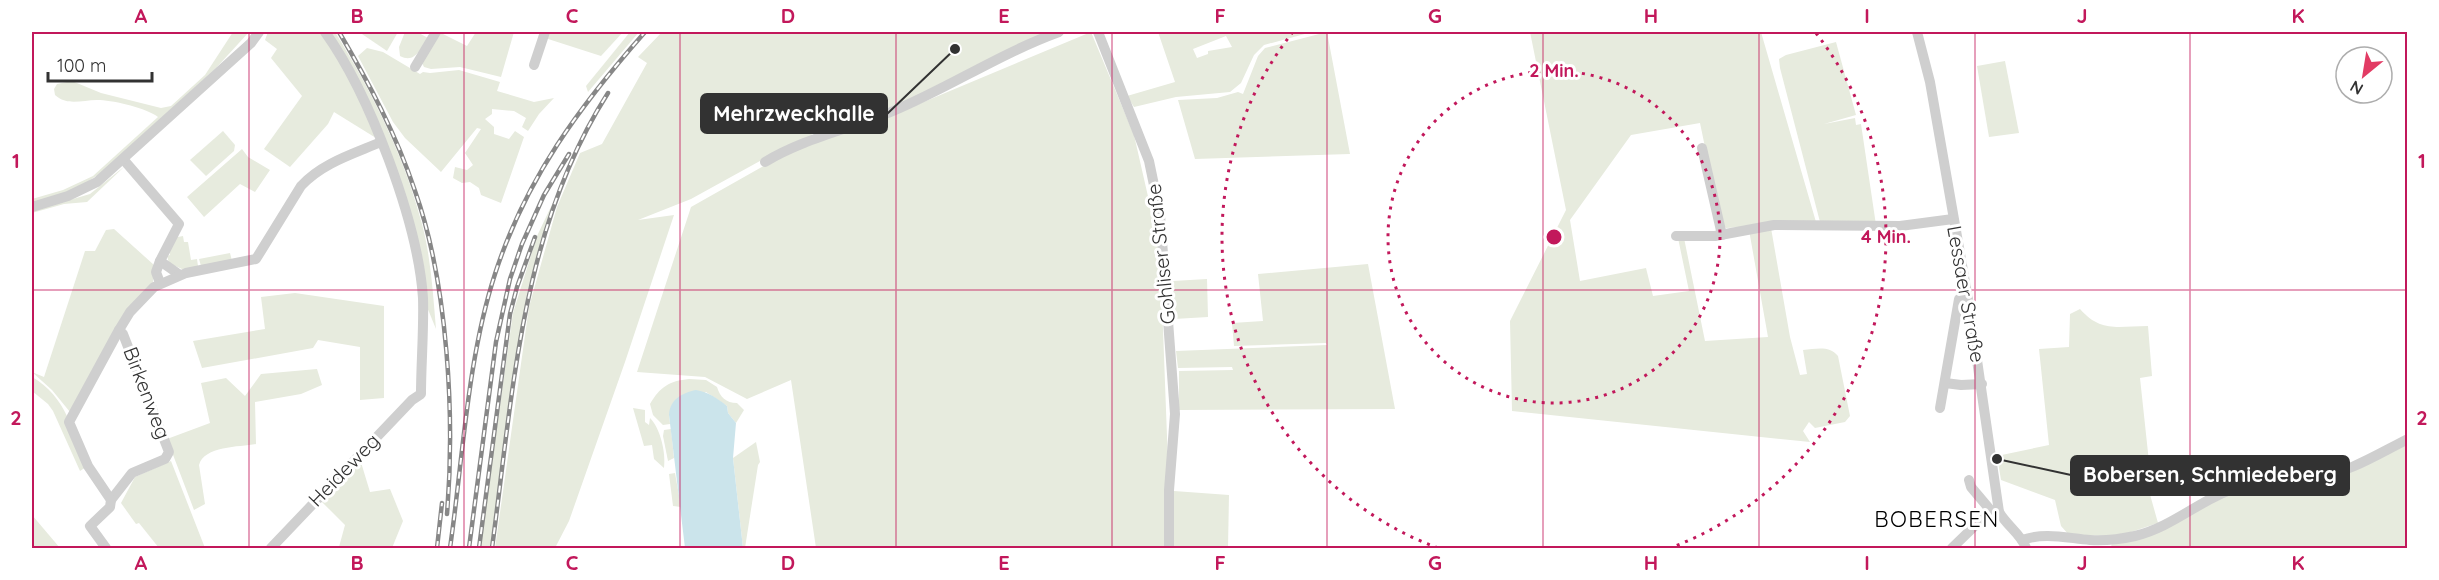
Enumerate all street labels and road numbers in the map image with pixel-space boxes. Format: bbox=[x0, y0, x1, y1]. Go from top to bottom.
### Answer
street label: Gohliser Straße bbox=[1141, 183, 1180, 326]
street label: Lessaer Straße bbox=[1942, 224, 1991, 364]
street label: Birkenweg bbox=[118, 343, 176, 443]
street label: Heideweg bbox=[303, 428, 385, 511]

